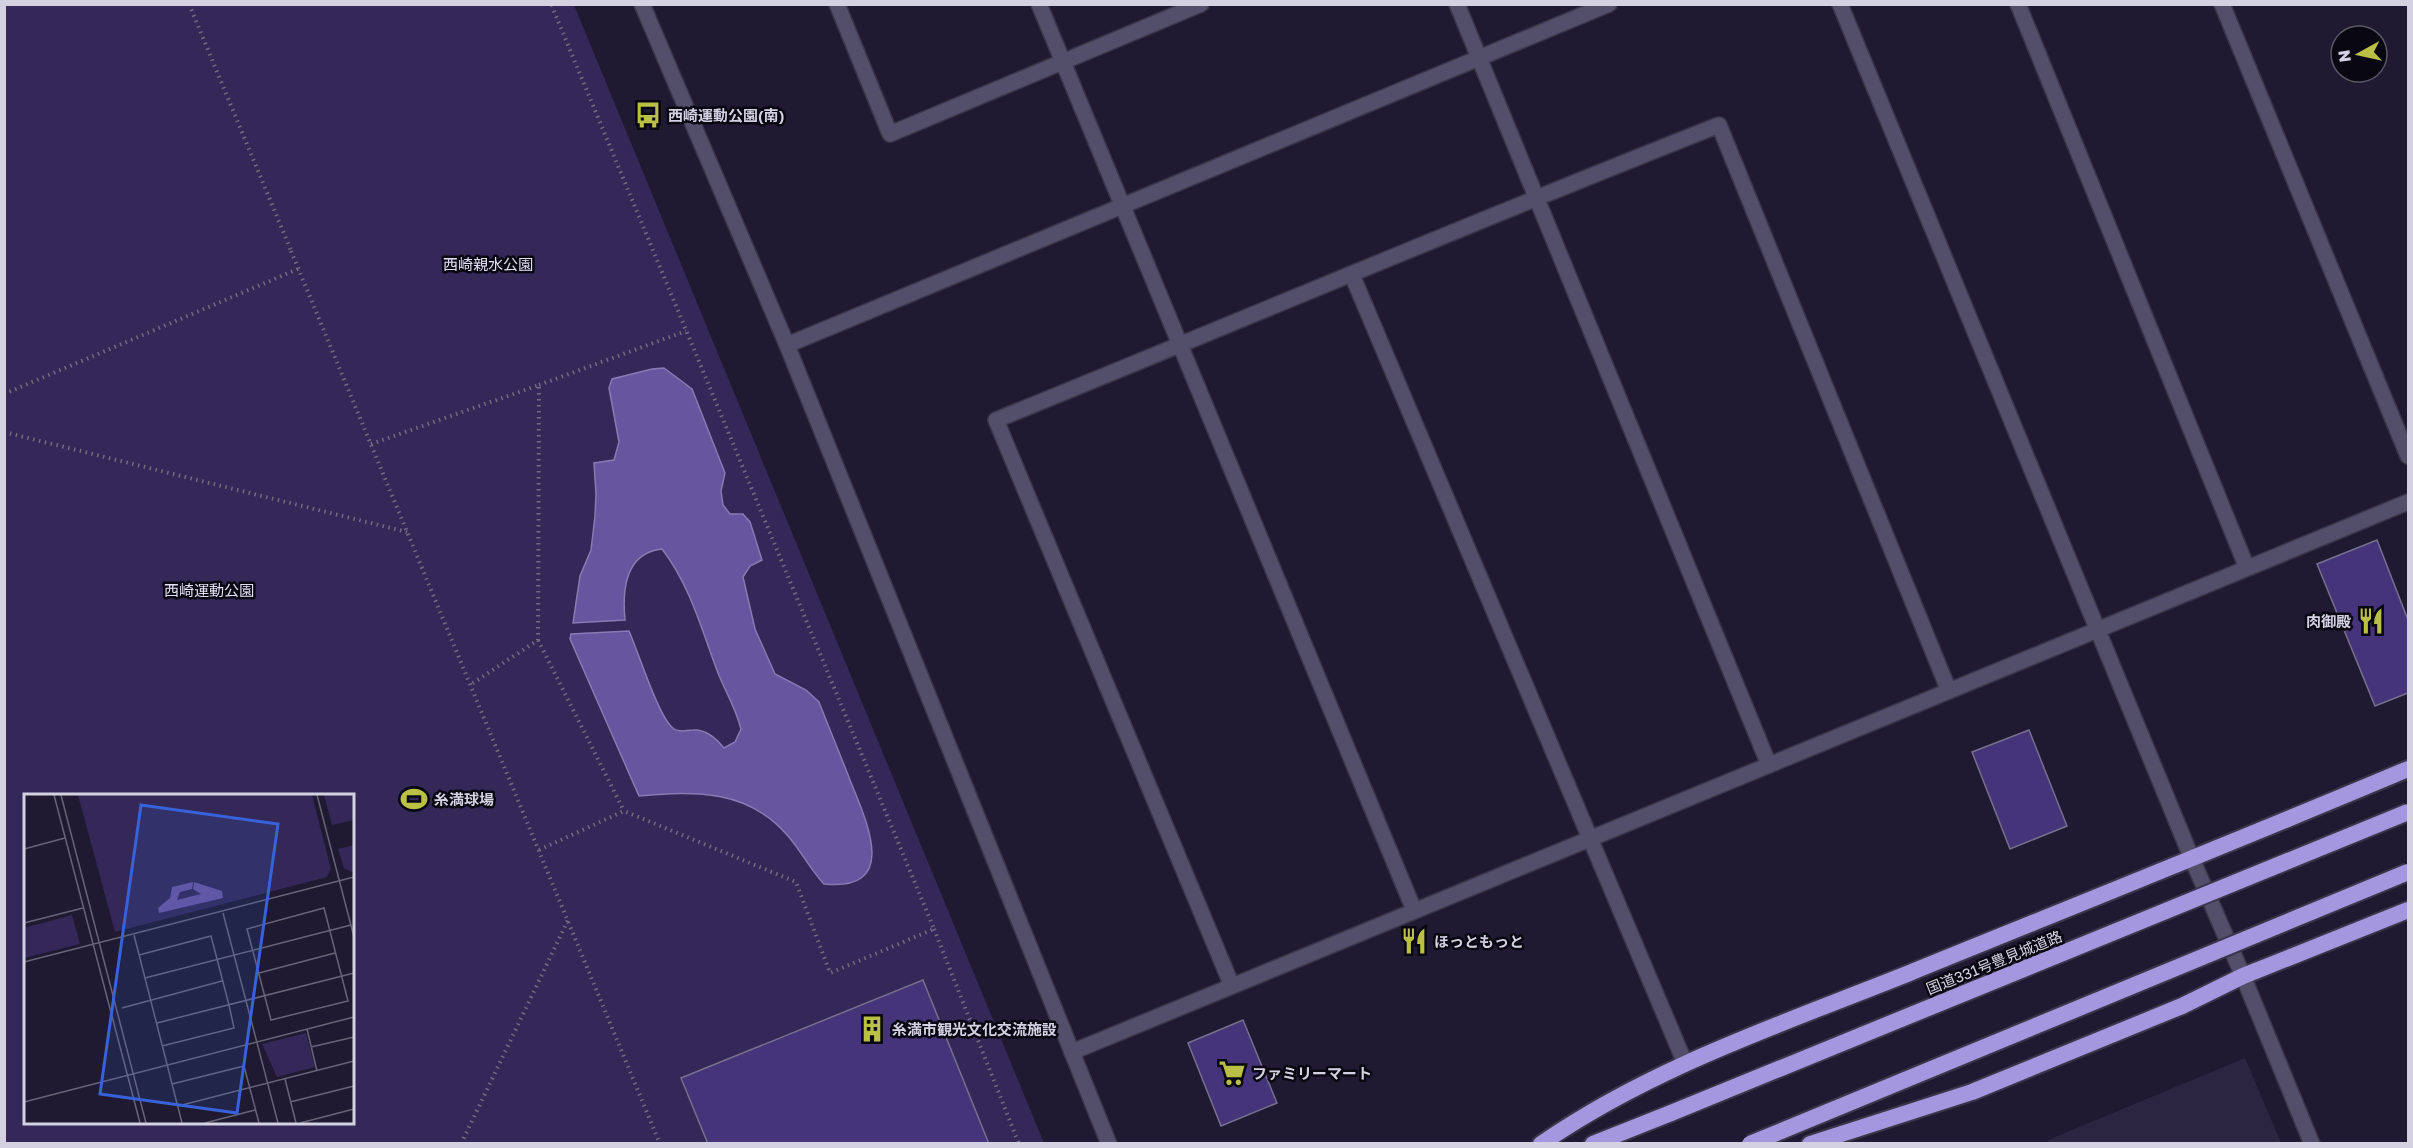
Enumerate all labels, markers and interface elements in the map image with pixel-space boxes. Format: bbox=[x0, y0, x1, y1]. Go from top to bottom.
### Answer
north arrow bbox=[2329, 24, 2389, 84]
text: N bbox=[2333, 49, 2355, 64]
bus stop icon: 西崎運動公園(南) bbox=[633, 100, 663, 130]
place label: 西崎運動公園(南) bbox=[668, 106, 784, 124]
park label: 西崎親水公園 bbox=[443, 255, 533, 273]
park label: 西崎運動公園 bbox=[164, 581, 254, 599]
restaurant icon: 肉御殿 bbox=[2356, 606, 2386, 636]
place label: 肉御殿 bbox=[2306, 612, 2351, 630]
sports icon: 糸満球場 bbox=[399, 784, 429, 814]
place label: 糸満球場 bbox=[434, 790, 494, 808]
inset map bbox=[24, 794, 354, 1124]
restaurant icon: ほっともっと bbox=[1399, 926, 1429, 956]
street label: 国道331号豊見城道路 bbox=[1923, 927, 2065, 997]
place label: ほっともっと bbox=[1434, 932, 1524, 950]
building icon: 糸満市観光文化交流施設 bbox=[857, 1014, 887, 1044]
place label: 糸満市観光文化交流施設 bbox=[892, 1020, 1057, 1038]
supermarket icon: ファミリーマート bbox=[1217, 1058, 1247, 1088]
place label: ファミリーマート bbox=[1252, 1064, 1372, 1082]

